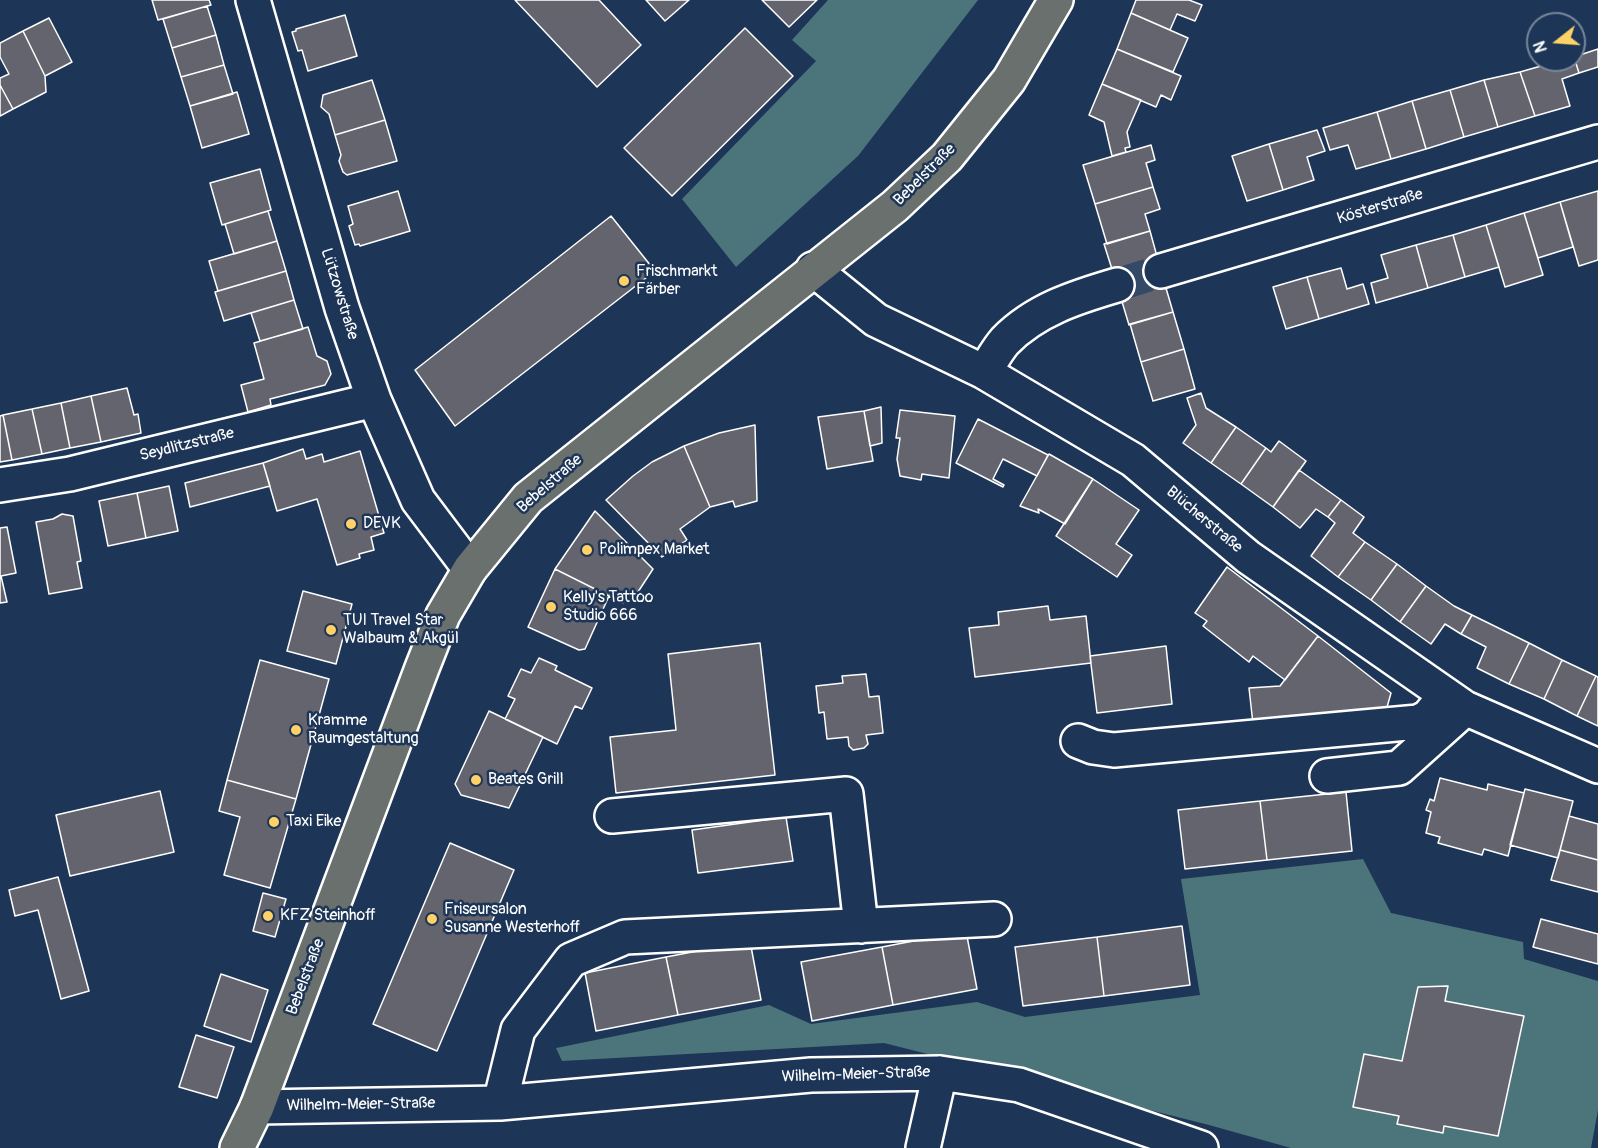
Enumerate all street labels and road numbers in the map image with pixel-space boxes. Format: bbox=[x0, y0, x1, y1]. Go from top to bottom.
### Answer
street label: Bebelstraße bbox=[890, 140, 960, 210]
street label: Kösterstraße bbox=[1335, 185, 1425, 229]
street label: Lützowstraße bbox=[316, 246, 362, 342]
street label: Seydlitzstraße bbox=[138, 424, 236, 466]
street label: Bebelstraße bbox=[514, 451, 586, 517]
street label: Blücherstraße bbox=[1162, 483, 1246, 557]
street label: Bebelstraße bbox=[283, 936, 329, 1018]
street label: Wilhelm-Meier-Straße bbox=[781, 1063, 931, 1087]
street label: Wilhelm-Meier-Straße bbox=[286, 1094, 436, 1116]

